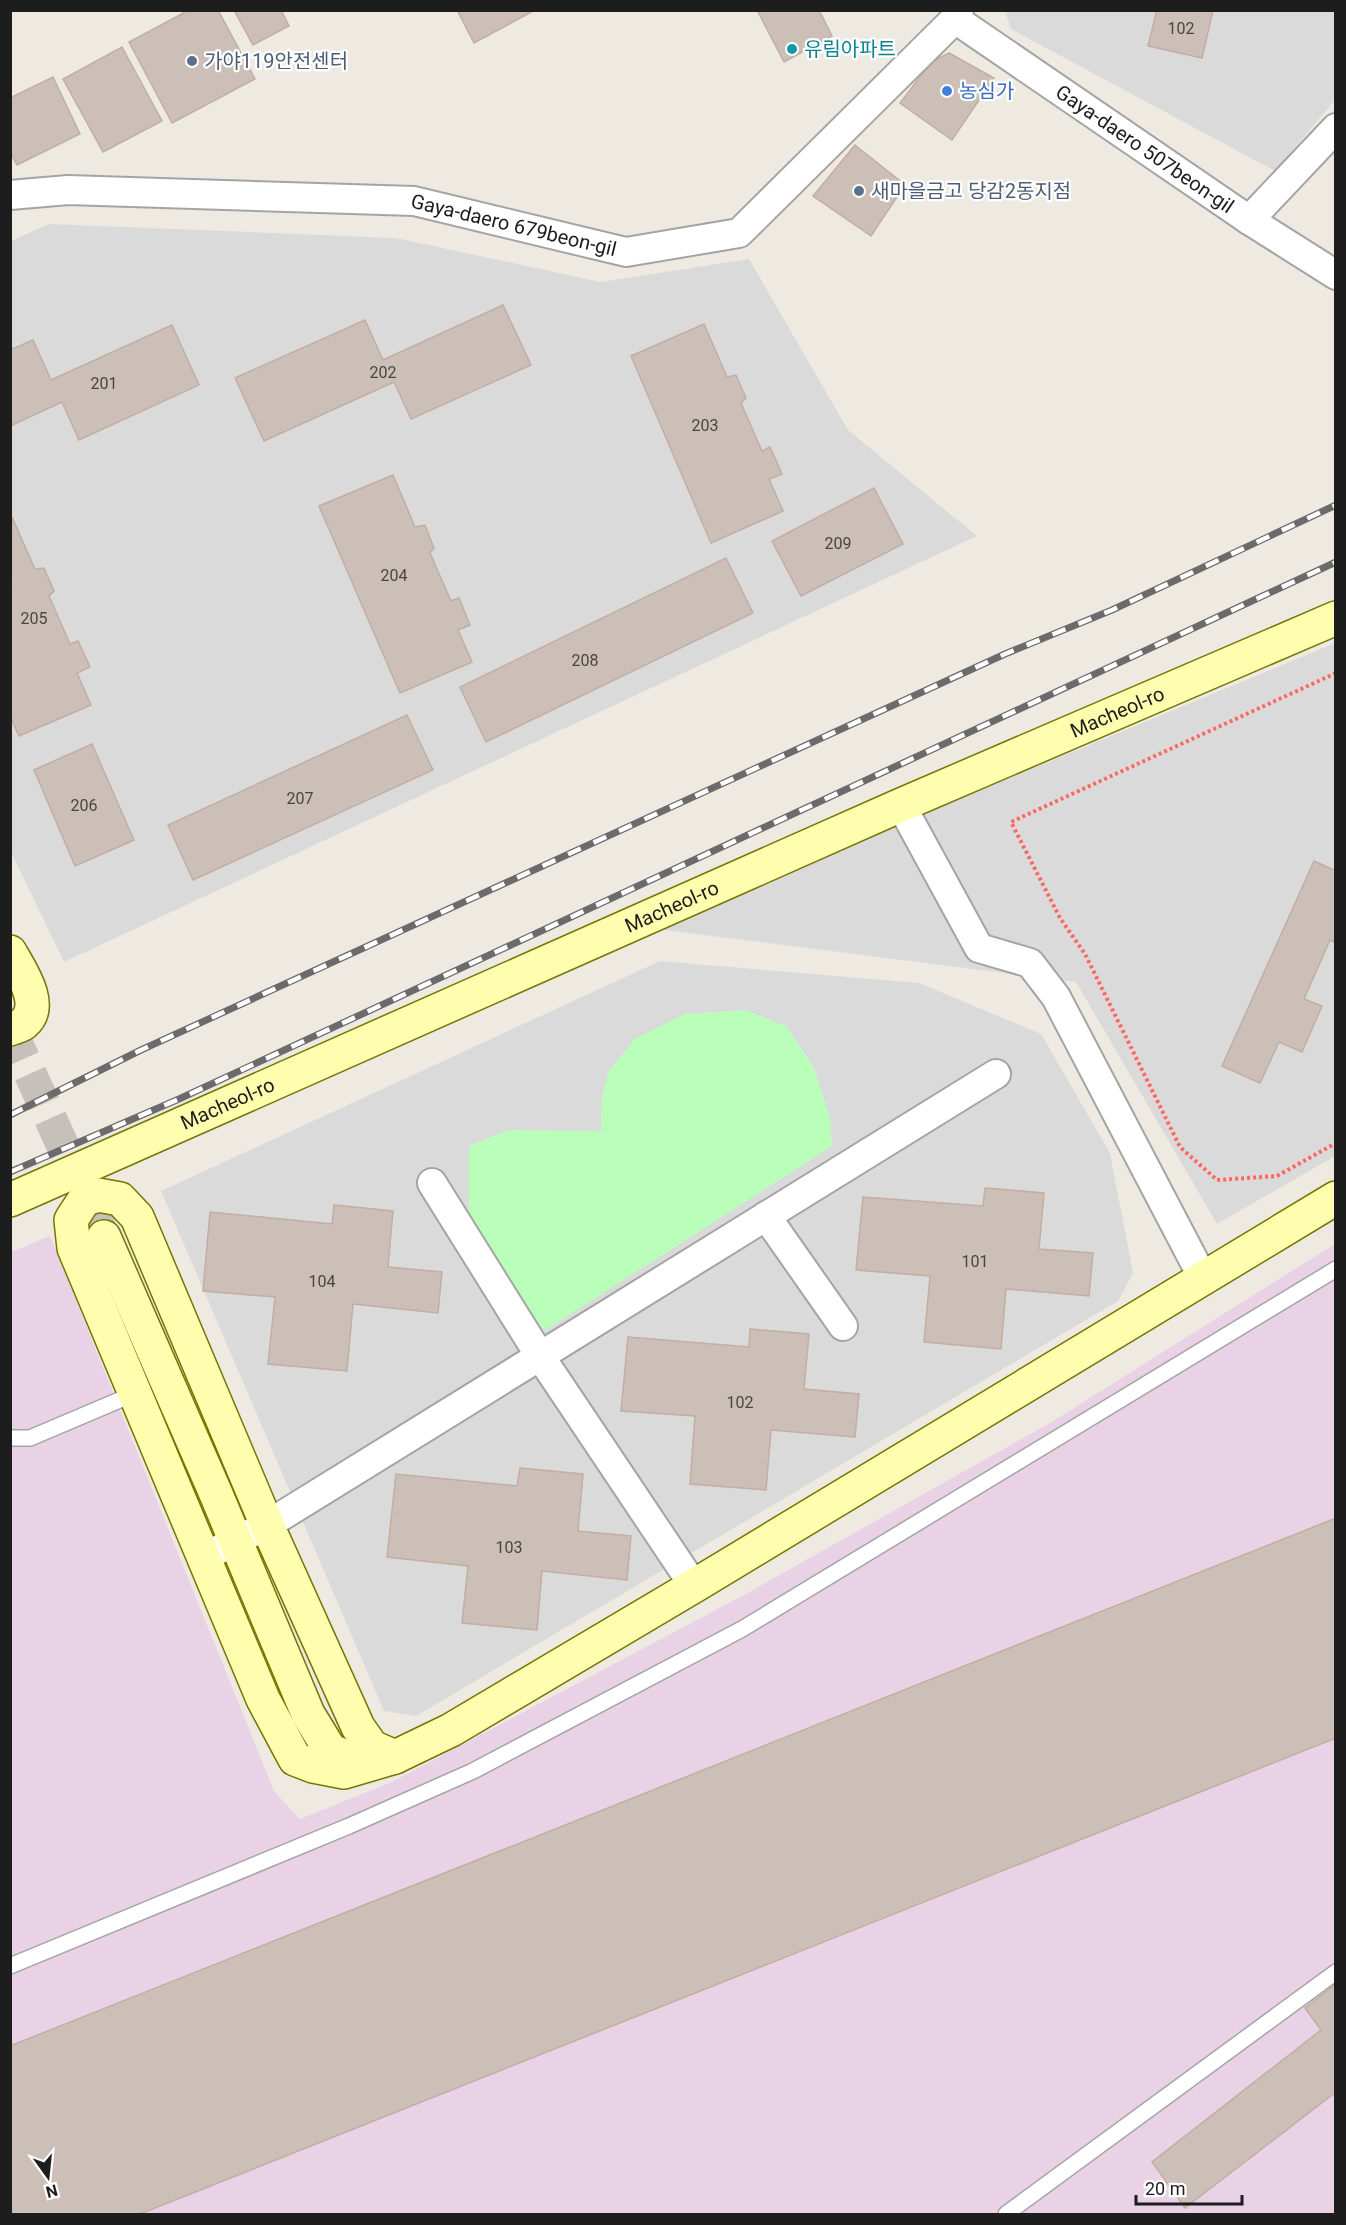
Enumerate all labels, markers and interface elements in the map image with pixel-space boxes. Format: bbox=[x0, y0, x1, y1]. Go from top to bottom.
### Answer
house number: 102 bbox=[1168, 19, 1194, 38]
place label: 유림아파트 bbox=[804, 37, 896, 61]
marker: 유림아파트 bbox=[785, 42, 799, 56]
place label: 가야119안전센터 bbox=[204, 49, 348, 73]
marker: 가야119안전센터 bbox=[185, 54, 199, 68]
place label: 농심가 bbox=[959, 79, 1014, 103]
street label: Gaya-daero 507beon-gil bbox=[1051, 80, 1238, 218]
marker: 농심가 bbox=[940, 84, 954, 98]
place label: 새마을금고 당감2동지점 bbox=[871, 179, 1071, 203]
marker: 새마을금고 당감2동지점 bbox=[852, 184, 866, 198]
street label: Gaya-daero 679beon-gil bbox=[409, 189, 619, 261]
house number: 202 bbox=[370, 363, 396, 382]
house number: 201 bbox=[91, 374, 117, 393]
house number: 203 bbox=[692, 416, 718, 435]
house number: 209 bbox=[825, 534, 851, 553]
house number: 204 bbox=[381, 566, 407, 585]
house number: 205 bbox=[21, 609, 47, 628]
house number: 208 bbox=[572, 651, 598, 670]
street label: Macheol-ro bbox=[1066, 681, 1168, 743]
house number: 207 bbox=[287, 789, 313, 808]
house number: 206 bbox=[71, 796, 97, 815]
street label: Macheol-ro bbox=[621, 875, 723, 938]
street label: Macheol-ro bbox=[177, 1072, 278, 1135]
house number: 101 bbox=[962, 1252, 988, 1271]
house number: 104 bbox=[309, 1272, 335, 1291]
house number: 102 bbox=[727, 1393, 753, 1412]
house number: 103 bbox=[496, 1538, 522, 1557]
north arrow bbox=[18, 2147, 78, 2207]
scale bar bbox=[1136, 2168, 1242, 2206]
text: 20 m bbox=[1145, 2178, 1185, 2199]
text: N bbox=[44, 2180, 60, 2202]

